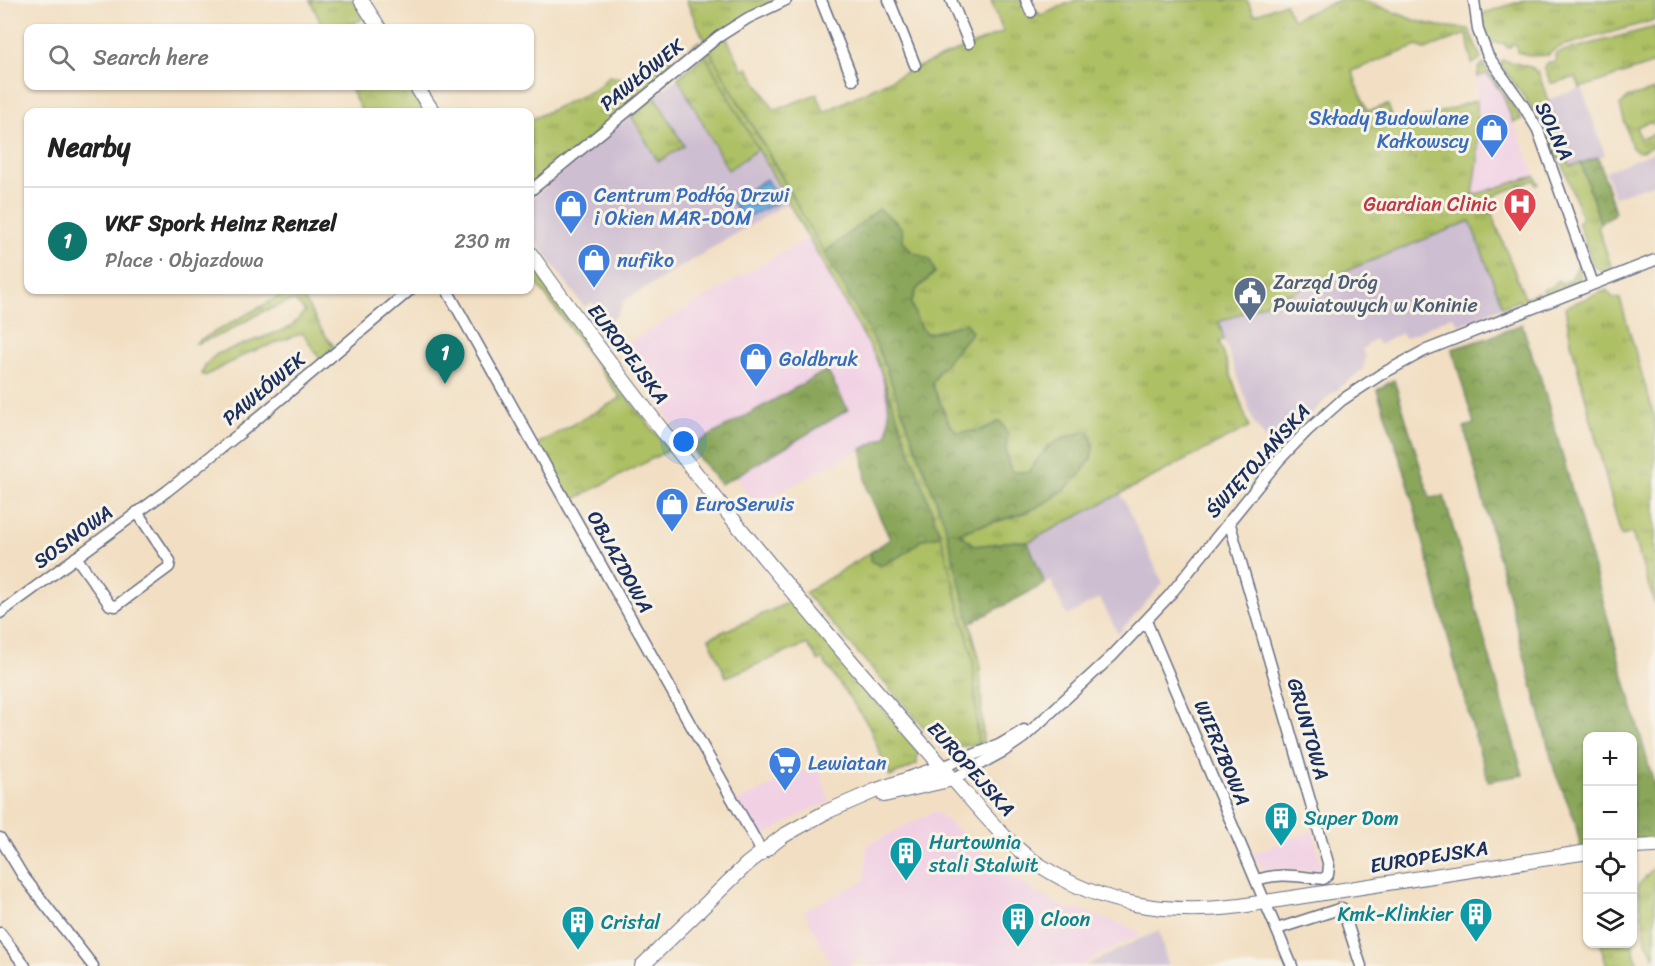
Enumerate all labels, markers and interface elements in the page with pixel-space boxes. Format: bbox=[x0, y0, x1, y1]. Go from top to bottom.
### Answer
search box bbox=[24, 24, 534, 90]
street label: PAWŁÓWEK bbox=[592, 29, 694, 120]
text: Search here bbox=[93, 38, 209, 77]
icon: search bbox=[45, 41, 78, 74]
street label: SOLNA bbox=[1525, 96, 1583, 166]
place label: Składy Budowlane Kałkowscy bbox=[1309, 101, 1470, 159]
shop icon: Składy Budowlane Kałkowscy bbox=[1474, 112, 1510, 159]
text: Nearby bbox=[48, 124, 130, 170]
place label: Centrum Podłóg Drzwi i Okien MAR-DOM bbox=[594, 178, 791, 236]
hospital icon: Guardian Clinic bbox=[1502, 186, 1538, 233]
place label: Guardian Clinic bbox=[1363, 187, 1497, 222]
shop icon: Centrum Podłóg Drzwi i Okien MAR-DOM bbox=[553, 188, 589, 235]
text: VKF Spork Heinz Renzel bbox=[105, 204, 336, 243]
text: 1 bbox=[63, 224, 72, 259]
text: 230 m bbox=[454, 224, 510, 259]
shop icon: nufiko bbox=[576, 242, 612, 289]
text: Place · Objazdowa bbox=[105, 243, 263, 278]
place label: nufiko bbox=[617, 243, 674, 278]
place label: Zarząd Dróg Powiatowych w Koninie bbox=[1273, 265, 1478, 323]
public building icon: Zarząd Dróg Powiatowych w Koninie bbox=[1232, 275, 1268, 322]
street label: EUROPEJSKA bbox=[578, 296, 678, 412]
pin: 1 bbox=[426, 334, 464, 384]
shop icon: Goldbruk bbox=[738, 341, 774, 388]
street label: PAWŁÓWEK bbox=[214, 342, 315, 435]
place label: Goldbruk bbox=[779, 342, 858, 377]
street label: ŚWIĘTOJAŃSKA bbox=[1197, 396, 1319, 526]
your location bbox=[669, 427, 698, 456]
shop icon: EuroSerwis bbox=[654, 486, 690, 533]
place label: EuroSerwis bbox=[695, 487, 795, 522]
street label: SOSNOWA bbox=[26, 496, 120, 578]
street label: OBJAZDOWA bbox=[577, 504, 663, 620]
street label: GRUNTOWA bbox=[1277, 674, 1339, 784]
street label: WIERZBOWA bbox=[1184, 694, 1260, 812]
street label: EUROPEJSKA bbox=[918, 713, 1024, 825]
map controls bbox=[1583, 732, 1637, 948]
button: + bbox=[1583, 732, 1637, 786]
supermarket icon: Lewiatan bbox=[767, 745, 803, 792]
place label: Lewiatan bbox=[808, 746, 887, 781]
button: − bbox=[1583, 786, 1637, 840]
building icon: Super Dom bbox=[1263, 800, 1299, 847]
place label: Super Dom bbox=[1304, 801, 1399, 836]
place label: Hurtownia stali Stalwit bbox=[928, 825, 1039, 883]
street label: EUROPEJSKA bbox=[1367, 830, 1491, 884]
building icon: Hurtownia stali Stalwit bbox=[888, 835, 924, 882]
button: locate bbox=[1583, 840, 1637, 894]
button: layers bbox=[1583, 894, 1637, 948]
building icon: Kmk-Klinkier bbox=[1458, 896, 1494, 943]
place label: Kmk-Klinkier bbox=[1337, 897, 1454, 932]
building icon: Cloon bbox=[1000, 901, 1036, 948]
place label: Cloon bbox=[1041, 902, 1091, 937]
building icon: Cristal bbox=[560, 904, 596, 951]
place label: Cristal bbox=[601, 905, 662, 940]

